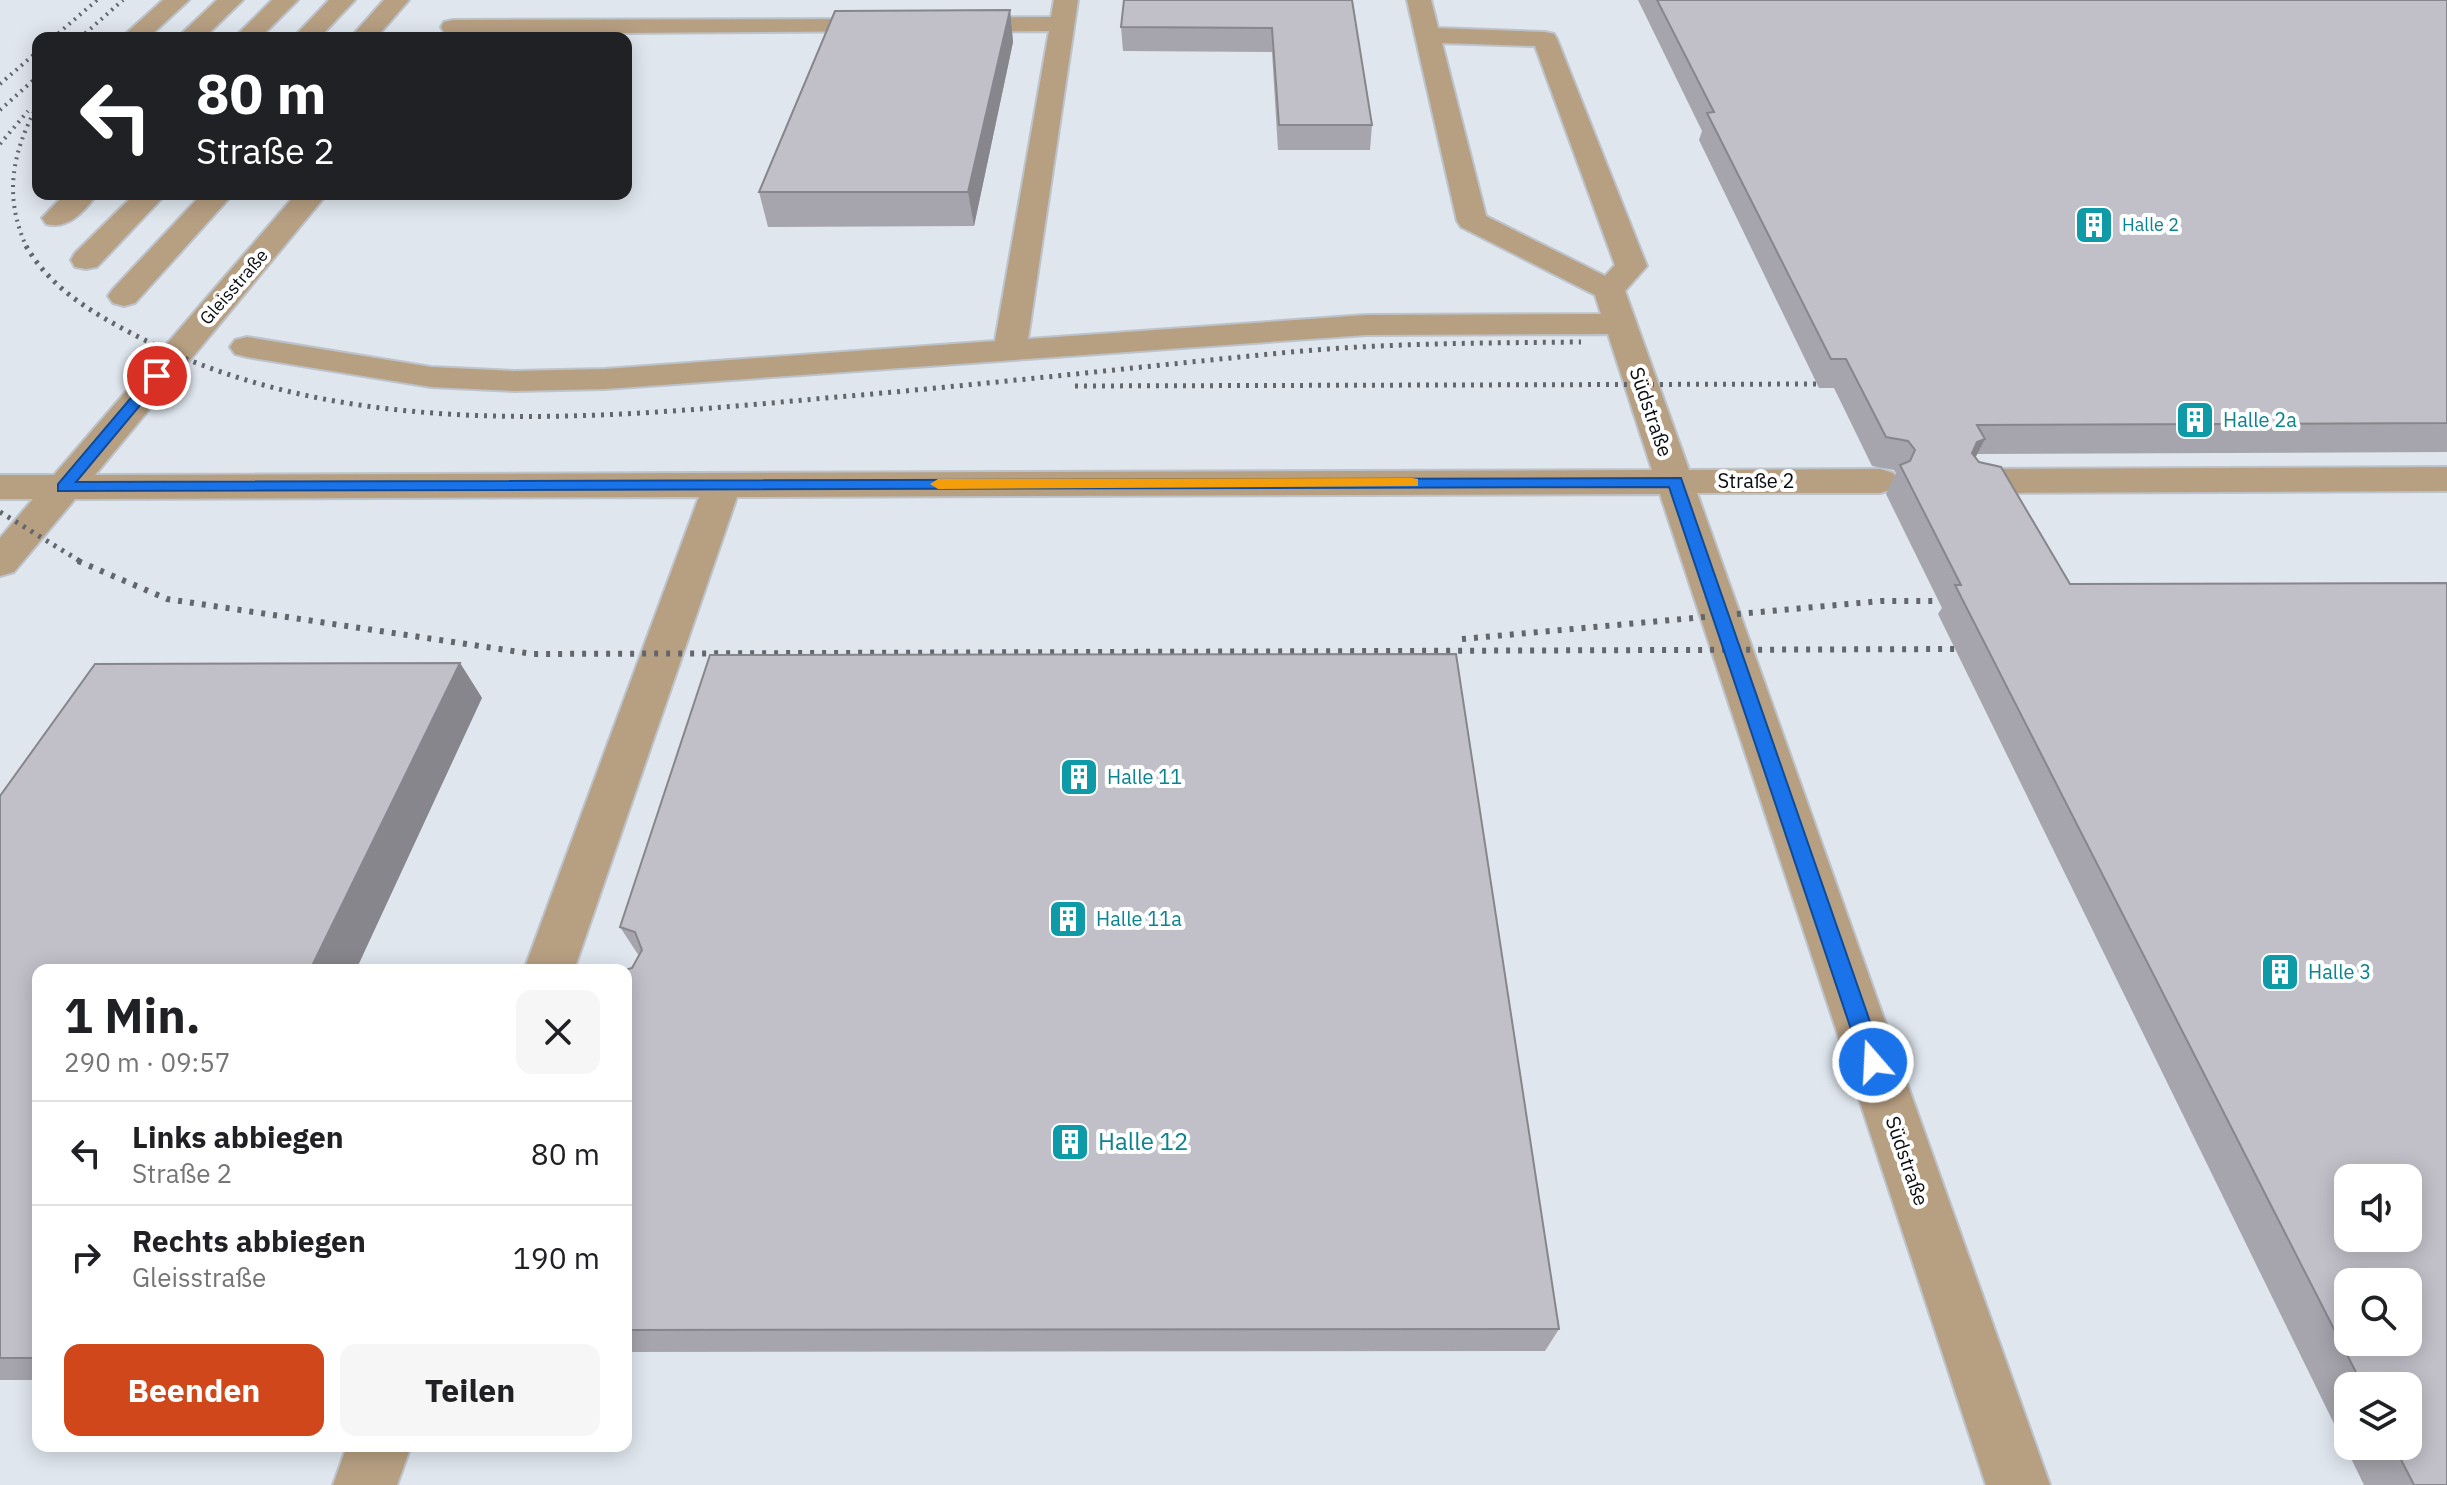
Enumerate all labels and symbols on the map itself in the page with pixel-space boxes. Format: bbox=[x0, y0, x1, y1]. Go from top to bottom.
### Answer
building icon: Halle 2 bbox=[2073, 204, 2115, 246]
place label: Halle 2 bbox=[2122, 213, 2179, 236]
street label: Gleisstraße bbox=[194, 244, 273, 329]
pin bbox=[123, 342, 191, 410]
street label: Südstraße bbox=[1624, 364, 1679, 460]
building icon: Halle 2a bbox=[2174, 399, 2216, 441]
place label: Halle 2a bbox=[2223, 406, 2297, 433]
street label: Straße 2 bbox=[1717, 467, 1795, 494]
building icon: Halle 11 bbox=[1058, 756, 1100, 798]
place label: Halle 11 bbox=[1107, 763, 1182, 790]
building icon: Halle 11a bbox=[1047, 898, 1089, 940]
place label: Halle 11a bbox=[1096, 905, 1182, 932]
building icon: Halle 3 bbox=[2259, 951, 2301, 993]
place label: Halle 3 bbox=[2308, 958, 2371, 985]
position arrow bbox=[1831, 1020, 1915, 1104]
street label: Südstraße bbox=[1880, 1113, 1935, 1209]
building icon: Halle 12 bbox=[1049, 1121, 1091, 1163]
place label: Halle 12 bbox=[1098, 1125, 1188, 1157]

